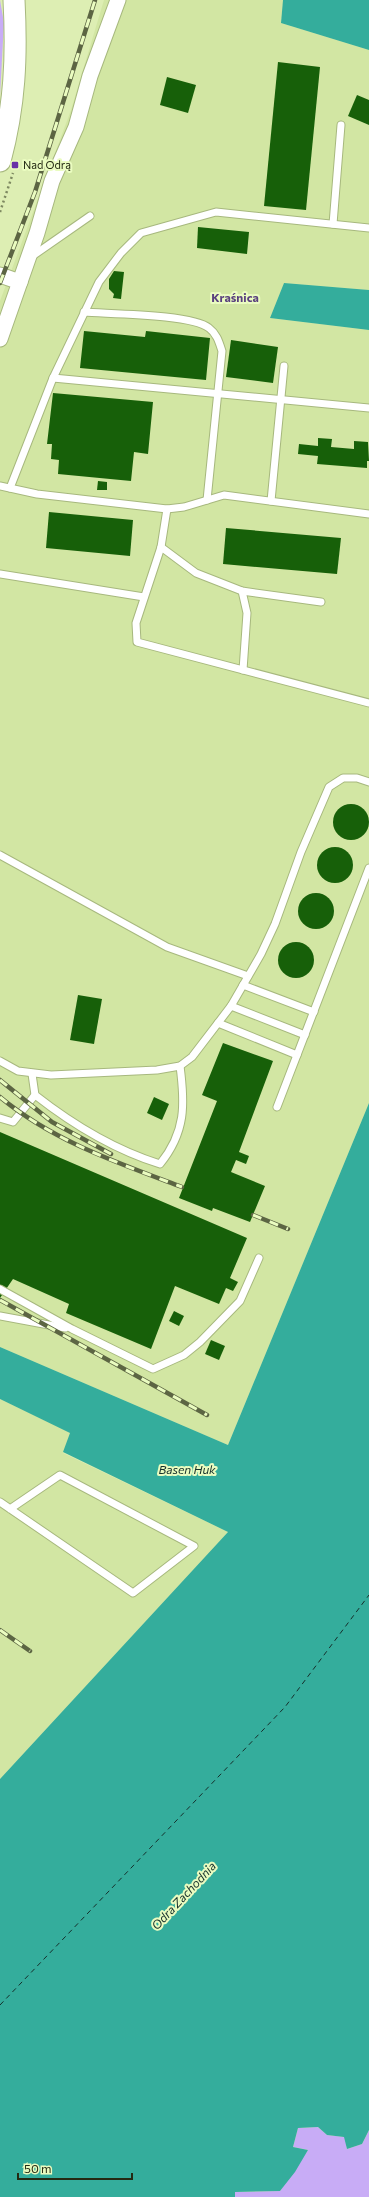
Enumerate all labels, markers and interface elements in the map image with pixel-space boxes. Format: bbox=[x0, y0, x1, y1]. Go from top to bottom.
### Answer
place label: Nad Odrą bbox=[23, 158, 71, 171]
marker: Nad Odrą bbox=[10, 160, 20, 170]
district label: Kraśnica bbox=[211, 290, 259, 304]
water label: Basen Huk bbox=[158, 1462, 216, 1476]
water label: Odra Zachodnia bbox=[148, 1859, 218, 1932]
scale bar bbox=[18, 2155, 132, 2181]
text: 50 m bbox=[24, 2161, 52, 2175]

